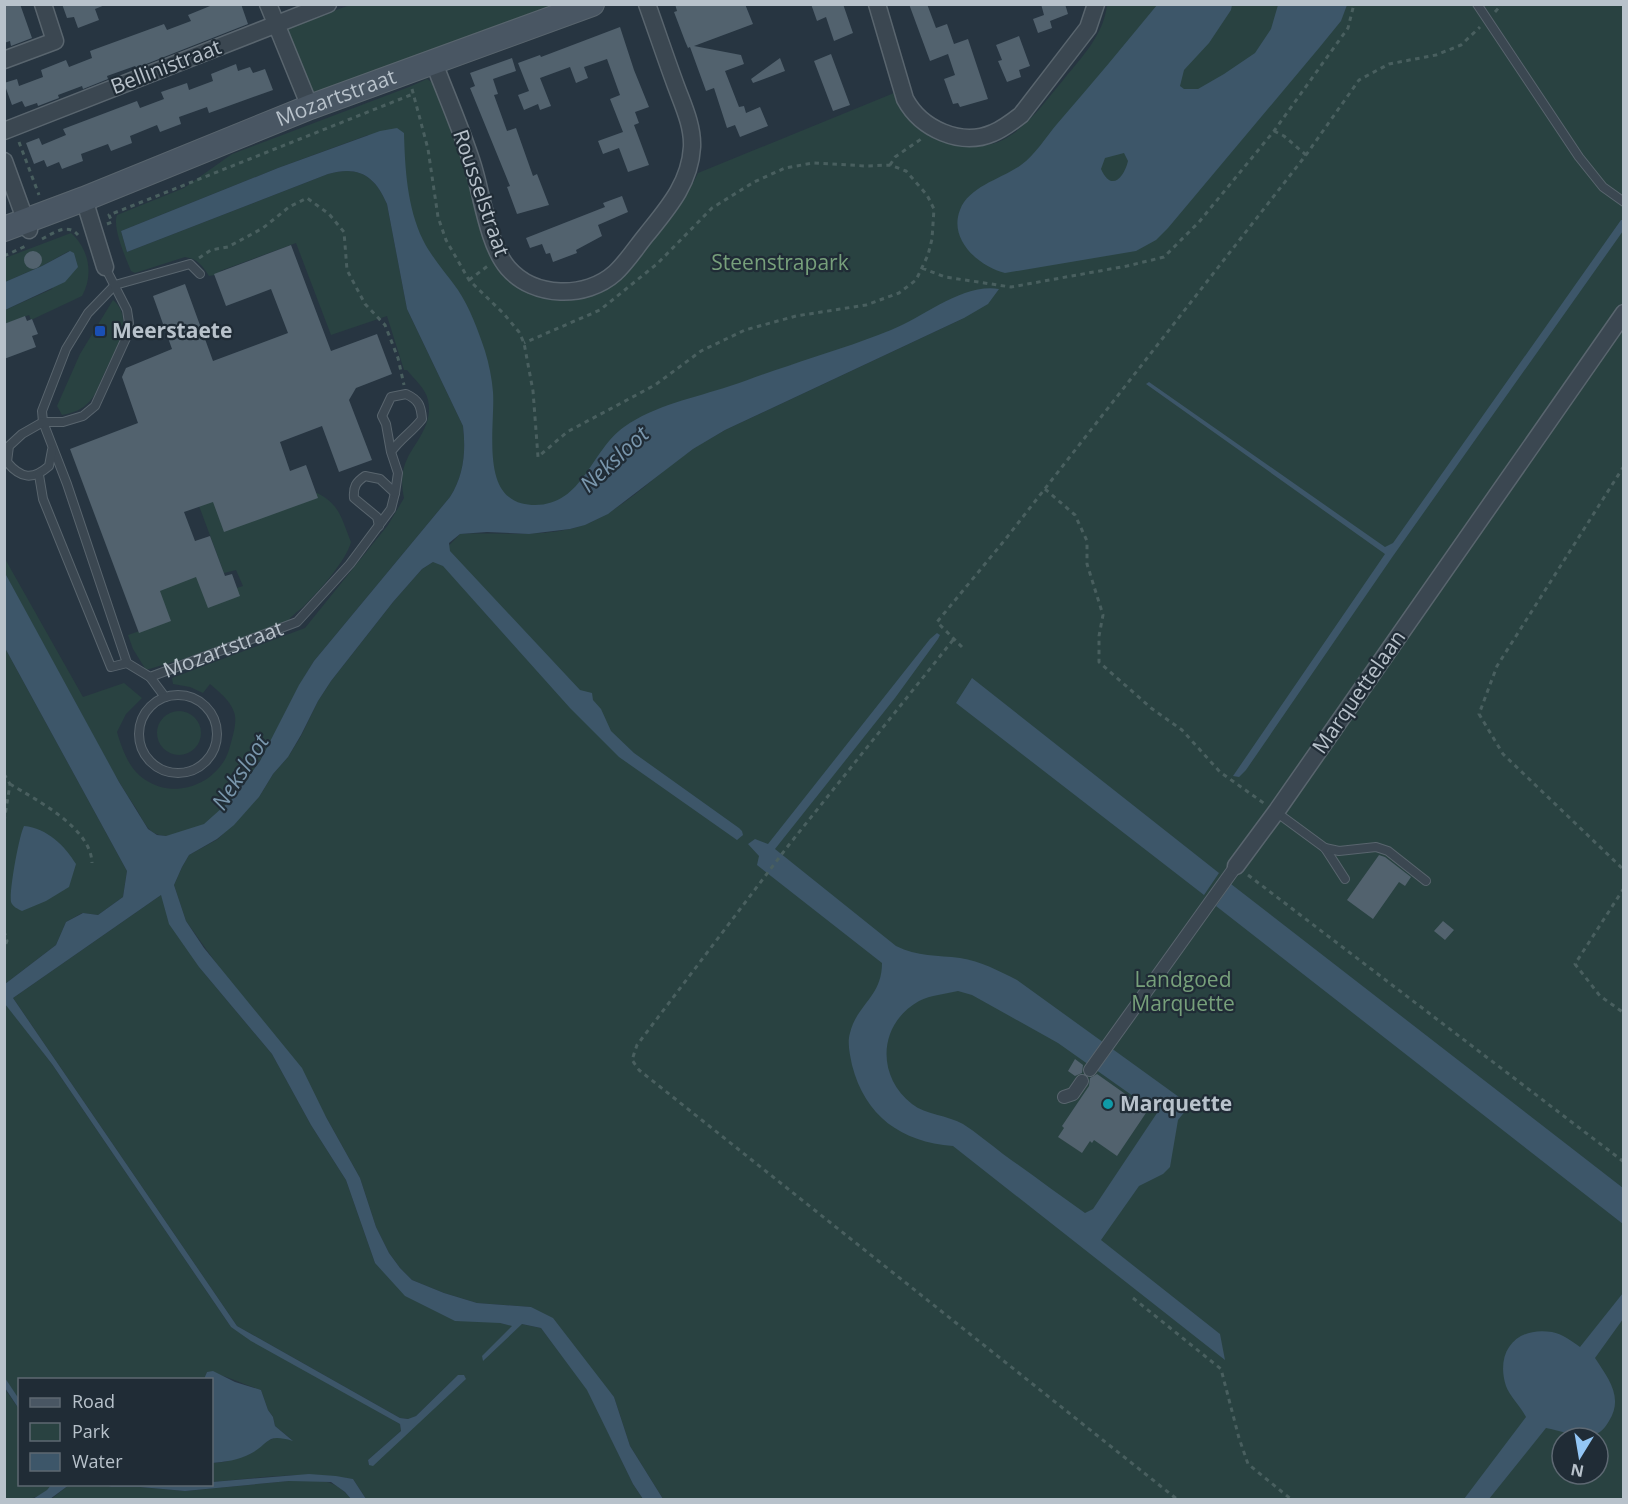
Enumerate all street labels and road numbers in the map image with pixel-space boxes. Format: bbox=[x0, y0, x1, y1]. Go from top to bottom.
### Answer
street label: Bellinistraat bbox=[106, 32, 225, 100]
street label: Mozartstraat bbox=[271, 62, 400, 132]
street label: Rousselstraat bbox=[447, 125, 517, 260]
street label: Mozartstraat bbox=[159, 613, 287, 684]
street label: Marquettelaan bbox=[1305, 624, 1411, 759]

